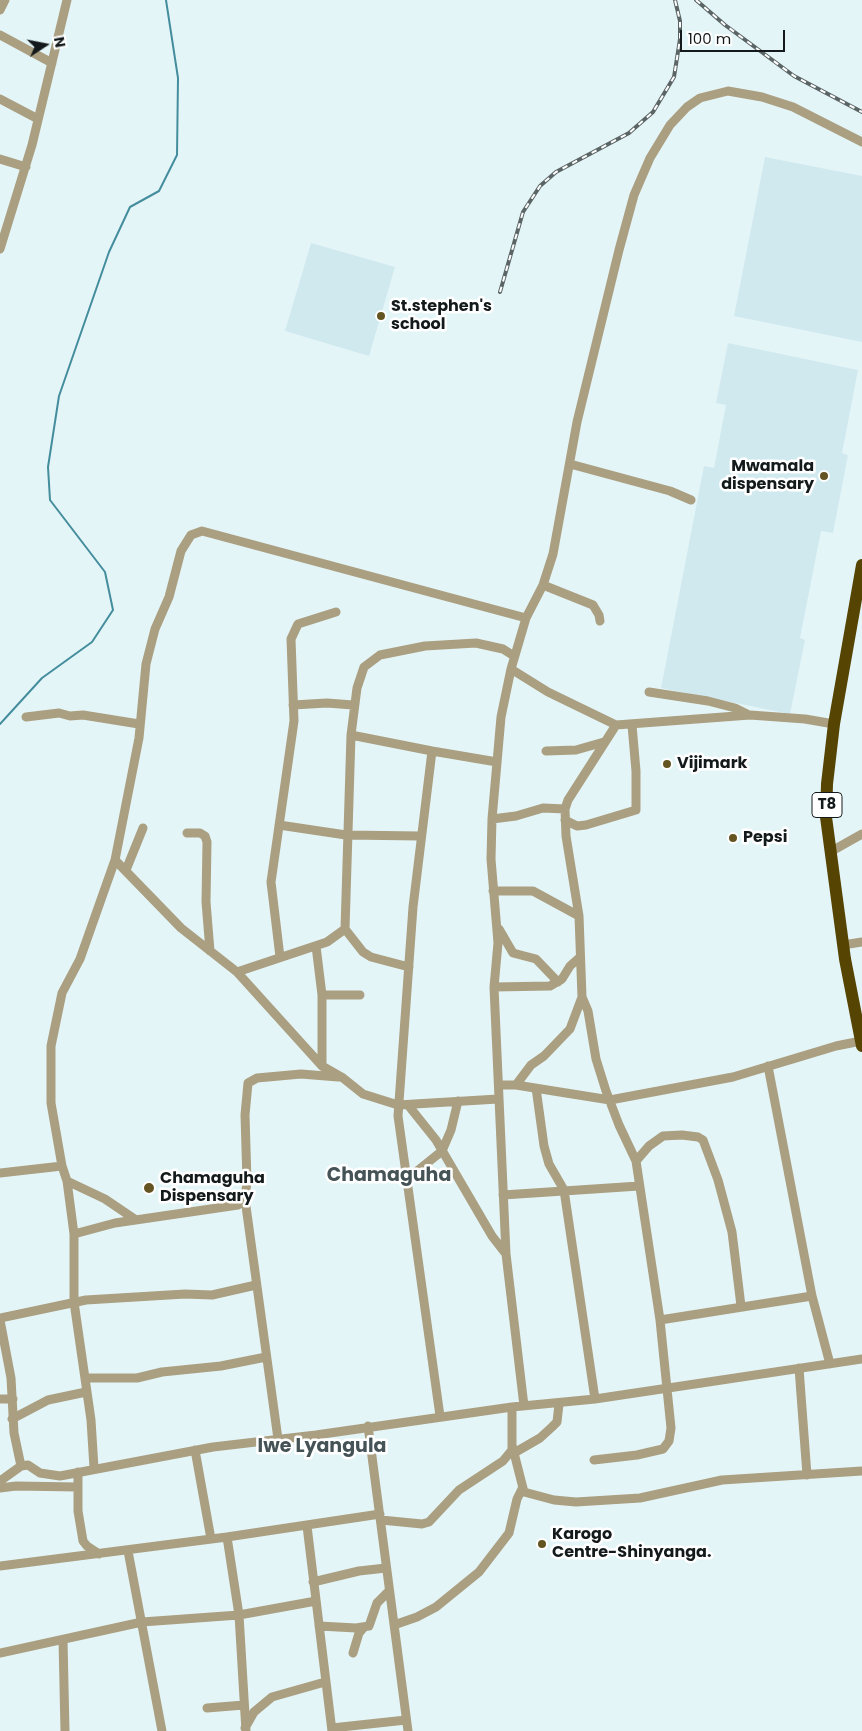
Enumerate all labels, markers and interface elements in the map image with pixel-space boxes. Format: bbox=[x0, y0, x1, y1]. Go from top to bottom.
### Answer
north arrow bbox=[20, 20, 70, 70]
scale bar bbox=[682, 20, 787, 52]
text: 100 m bbox=[688, 28, 731, 49]
text: N bbox=[49, 35, 71, 49]
place label: St.stephen's school bbox=[391, 297, 492, 335]
marker: St.stephen's school bbox=[375, 310, 387, 322]
place label: Mwamala dispensary bbox=[721, 457, 814, 495]
marker: Mwamala dispensary bbox=[818, 470, 830, 482]
place label: Vijimark bbox=[677, 754, 747, 774]
marker: Vijimark bbox=[661, 758, 673, 770]
road number: T8 bbox=[812, 792, 842, 818]
place label: Pepsi bbox=[743, 828, 787, 848]
marker: Pepsi bbox=[727, 832, 739, 844]
district label: Chamaguha bbox=[327, 1165, 451, 1187]
place label: Chamaguha Dispensary bbox=[160, 1169, 265, 1207]
marker: Chamaguha Dispensary bbox=[142, 1181, 156, 1195]
district label: Iwe Lyangula bbox=[258, 1436, 386, 1458]
place label: Karogo Centre-Shinyanga. bbox=[552, 1525, 711, 1563]
marker: Karogo Centre-Shinyanga. bbox=[536, 1538, 548, 1550]

